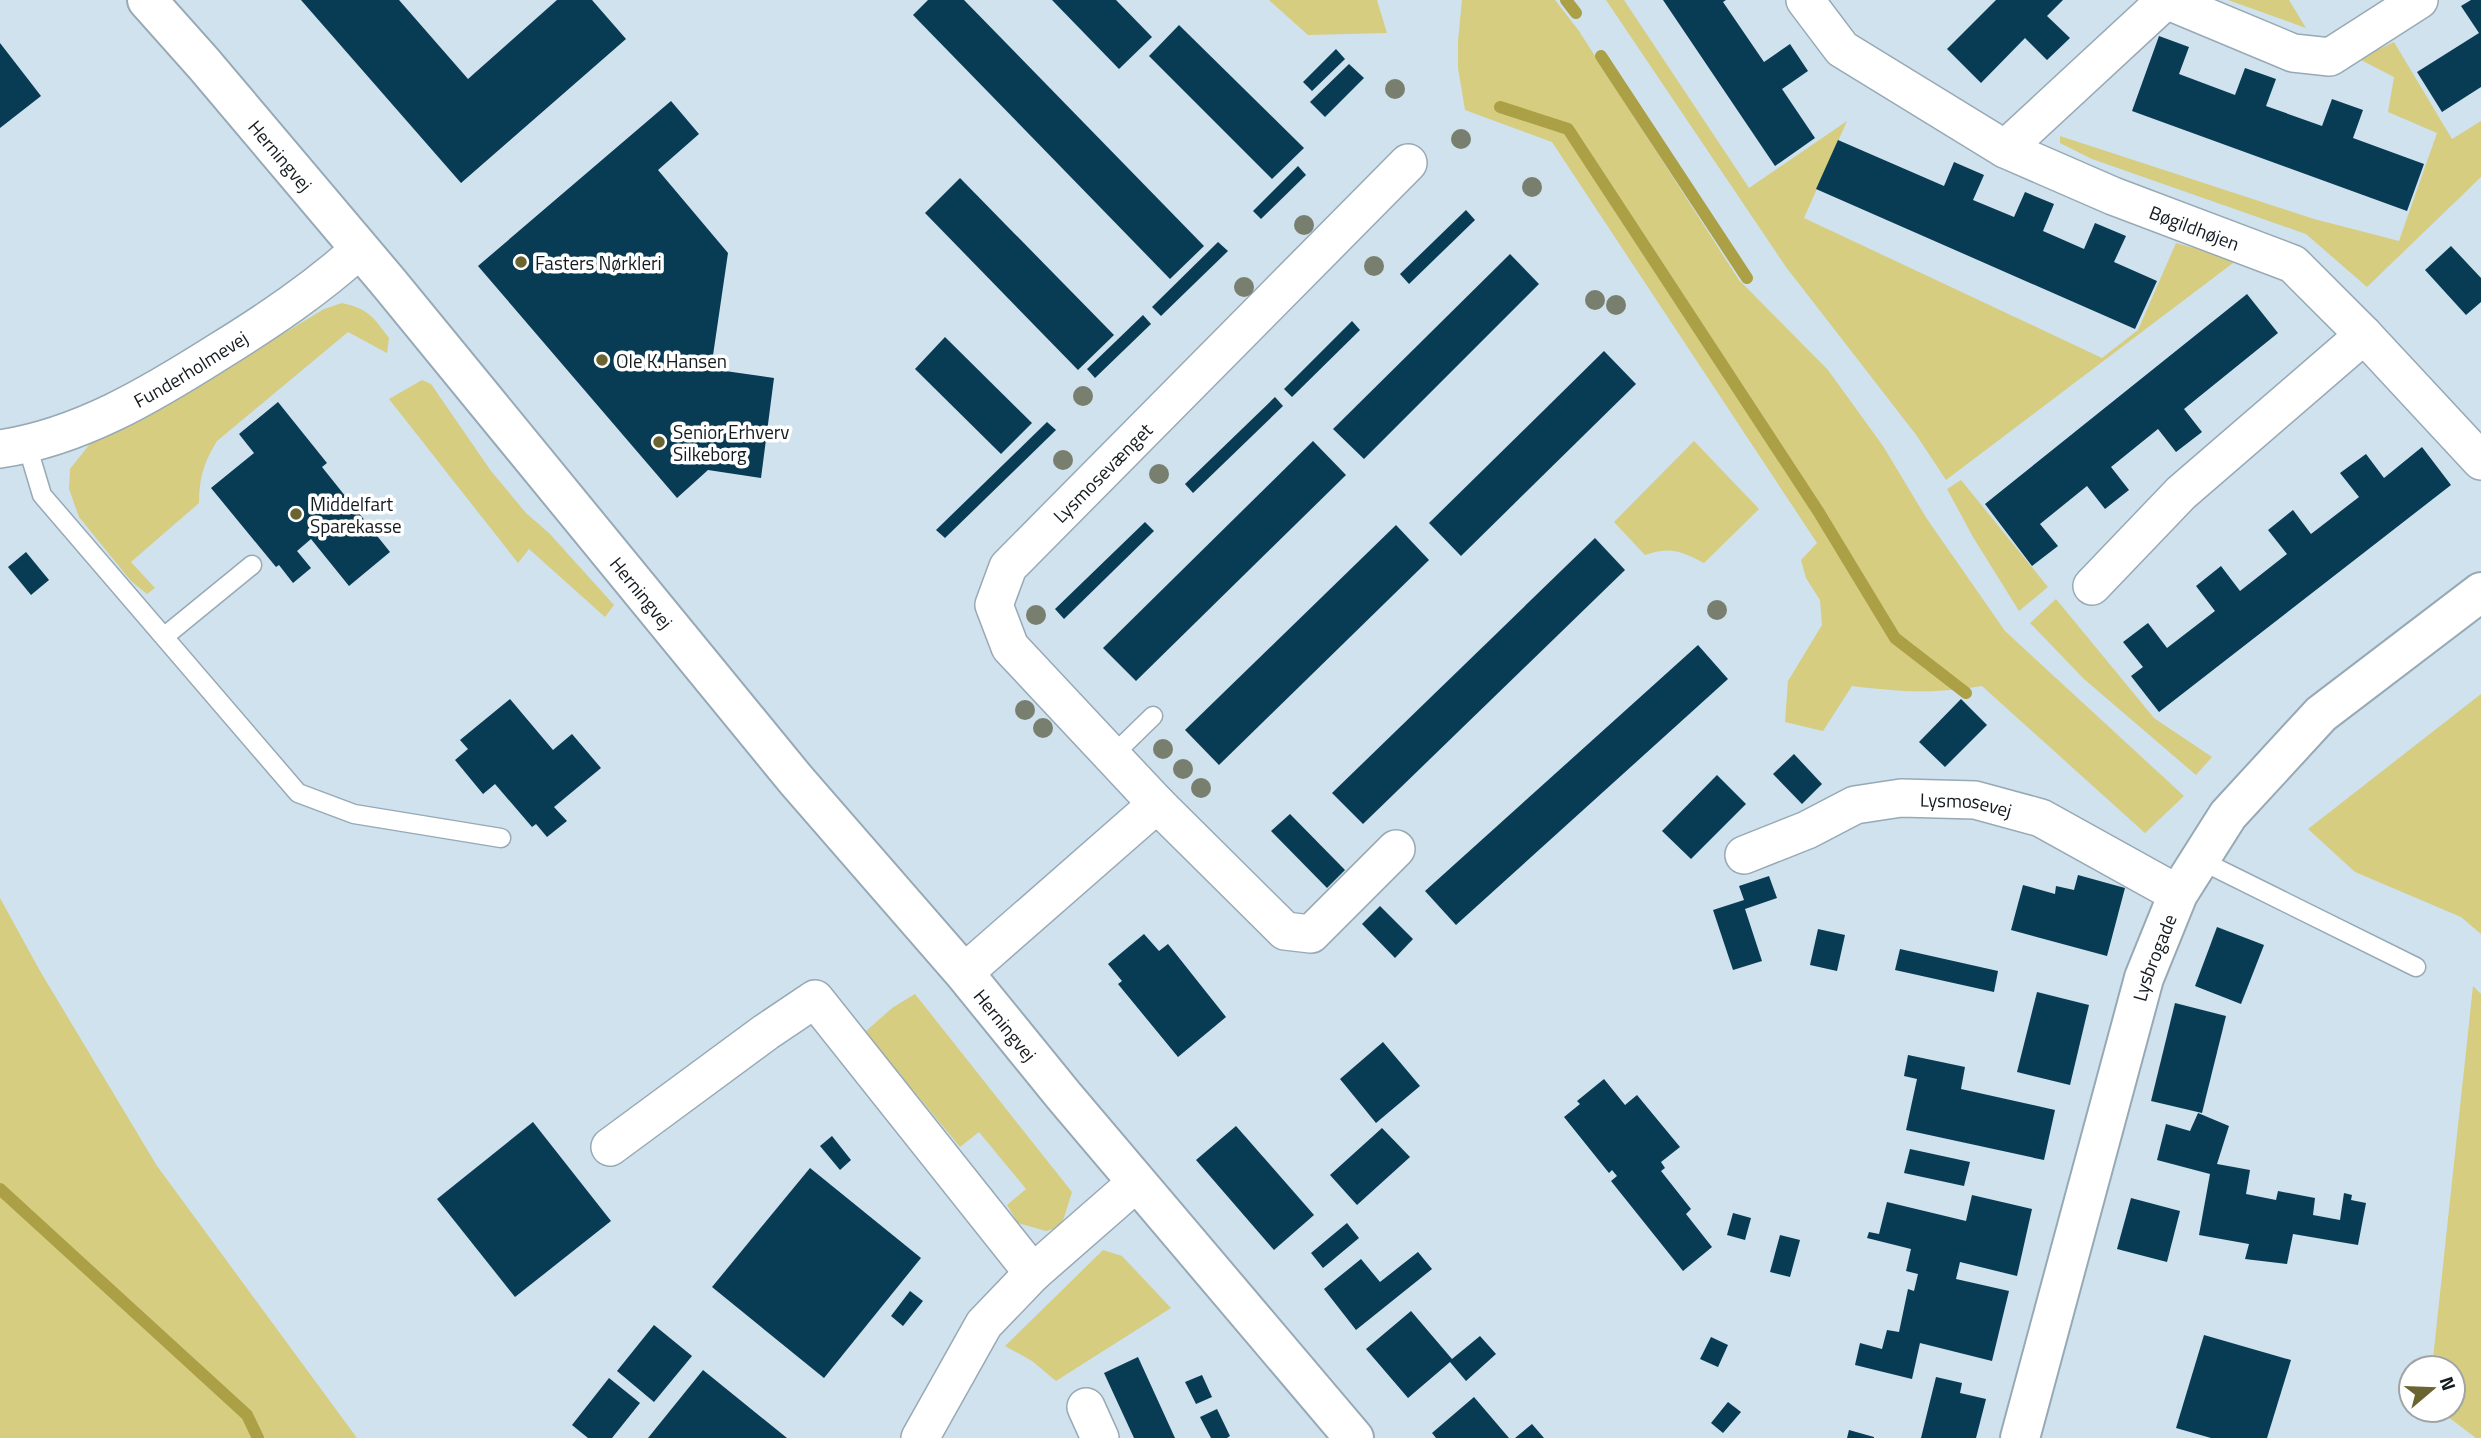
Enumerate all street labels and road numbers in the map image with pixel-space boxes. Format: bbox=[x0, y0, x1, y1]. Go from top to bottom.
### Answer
street label: Herningvej bbox=[242, 113, 320, 197]
street label: Bøgildhøjen bbox=[2145, 197, 2244, 257]
street label: Funderholmevej bbox=[128, 323, 253, 414]
street label: Lysmosevænget bbox=[1046, 415, 1158, 529]
street label: Herningvej bbox=[604, 550, 681, 635]
street label: Lysmosevej bbox=[1920, 784, 2016, 824]
street label: Lysbrogade bbox=[2124, 909, 2183, 1004]
street label: Herningvej bbox=[967, 982, 1044, 1067]

